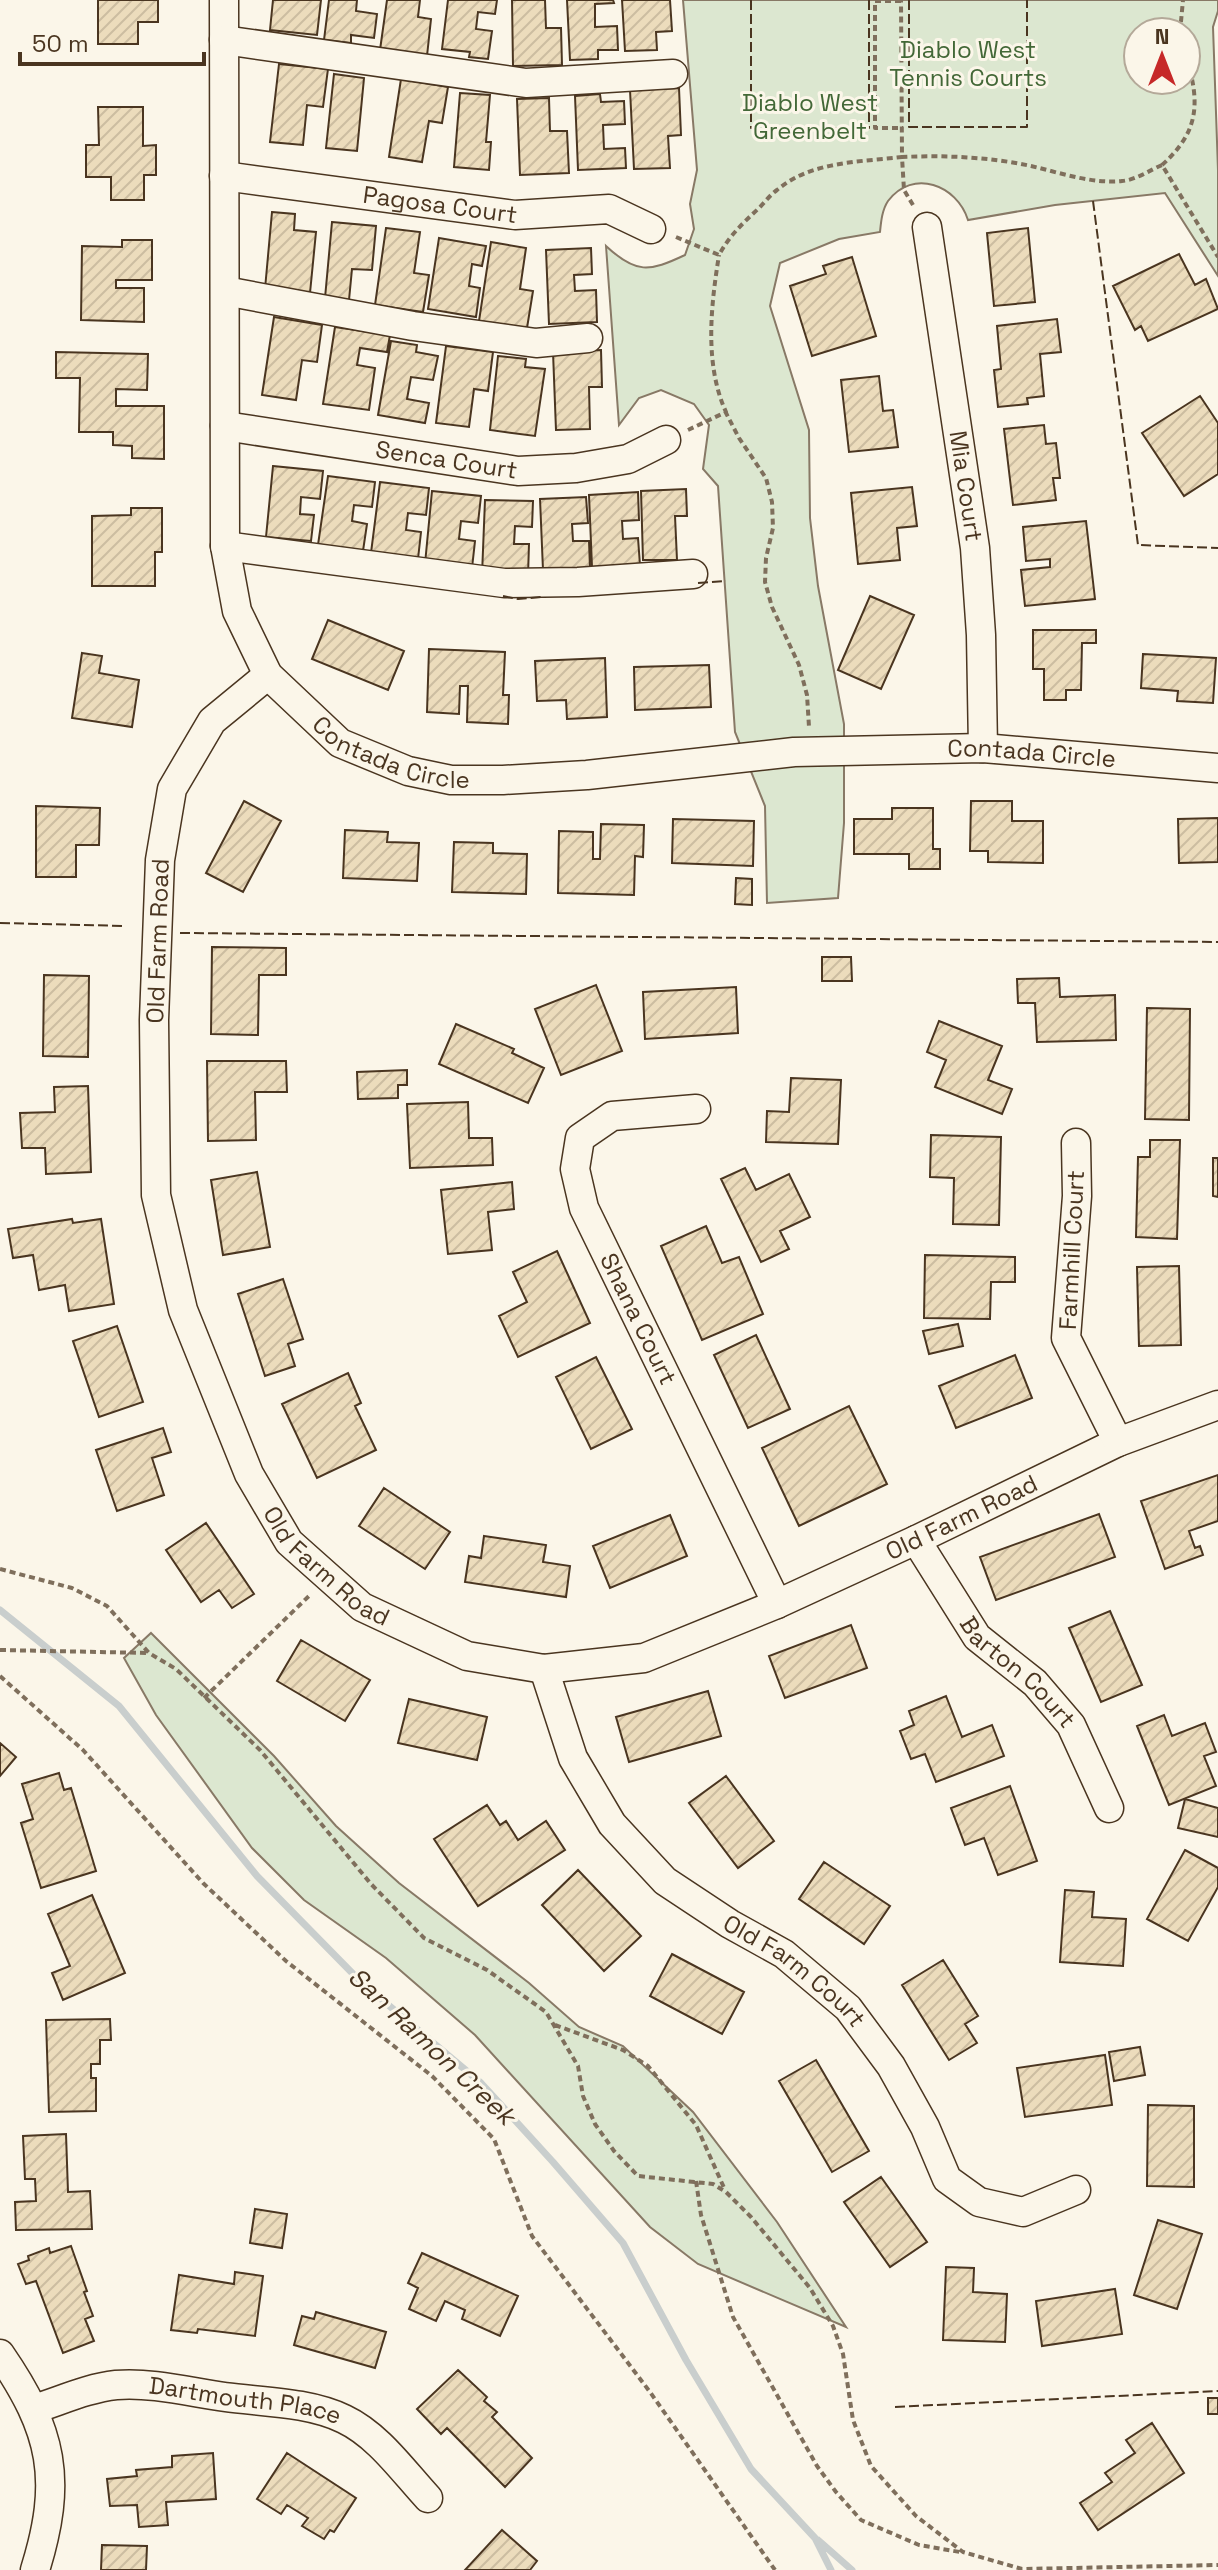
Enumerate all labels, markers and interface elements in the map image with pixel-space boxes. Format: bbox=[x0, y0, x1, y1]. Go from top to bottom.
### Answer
scale bar bbox=[20, 16, 204, 66]
north arrow bbox=[1122, 16, 1202, 96]
text: N bbox=[1155, 22, 1169, 50]
text: 50 m bbox=[32, 28, 89, 59]
park label: Diablo West Tennis Courts bbox=[889, 34, 1047, 93]
park label: Diablo West Greenbelt bbox=[742, 87, 878, 146]
street label: Pagosa Court bbox=[361, 179, 519, 230]
street label: Mia Court bbox=[943, 429, 990, 544]
street label: Senca Court bbox=[373, 433, 520, 486]
street label: Contada Circle bbox=[306, 709, 470, 795]
street label: Contada Circle bbox=[947, 732, 1117, 774]
street label: Old Farm Road bbox=[139, 858, 176, 1024]
street label: Farmhill Court bbox=[1052, 1169, 1091, 1331]
street label: Shana Court bbox=[593, 1248, 684, 1390]
street label: Old Farm Road bbox=[881, 1467, 1043, 1567]
street label: Old Farm Road bbox=[256, 1500, 395, 1633]
street label: Barton Court bbox=[953, 1610, 1083, 1734]
street label: Old Farm Court bbox=[718, 1907, 873, 2033]
water label: San Ramon Creek bbox=[341, 1960, 525, 2134]
street label: Dartmouth Place bbox=[147, 2369, 346, 2431]

